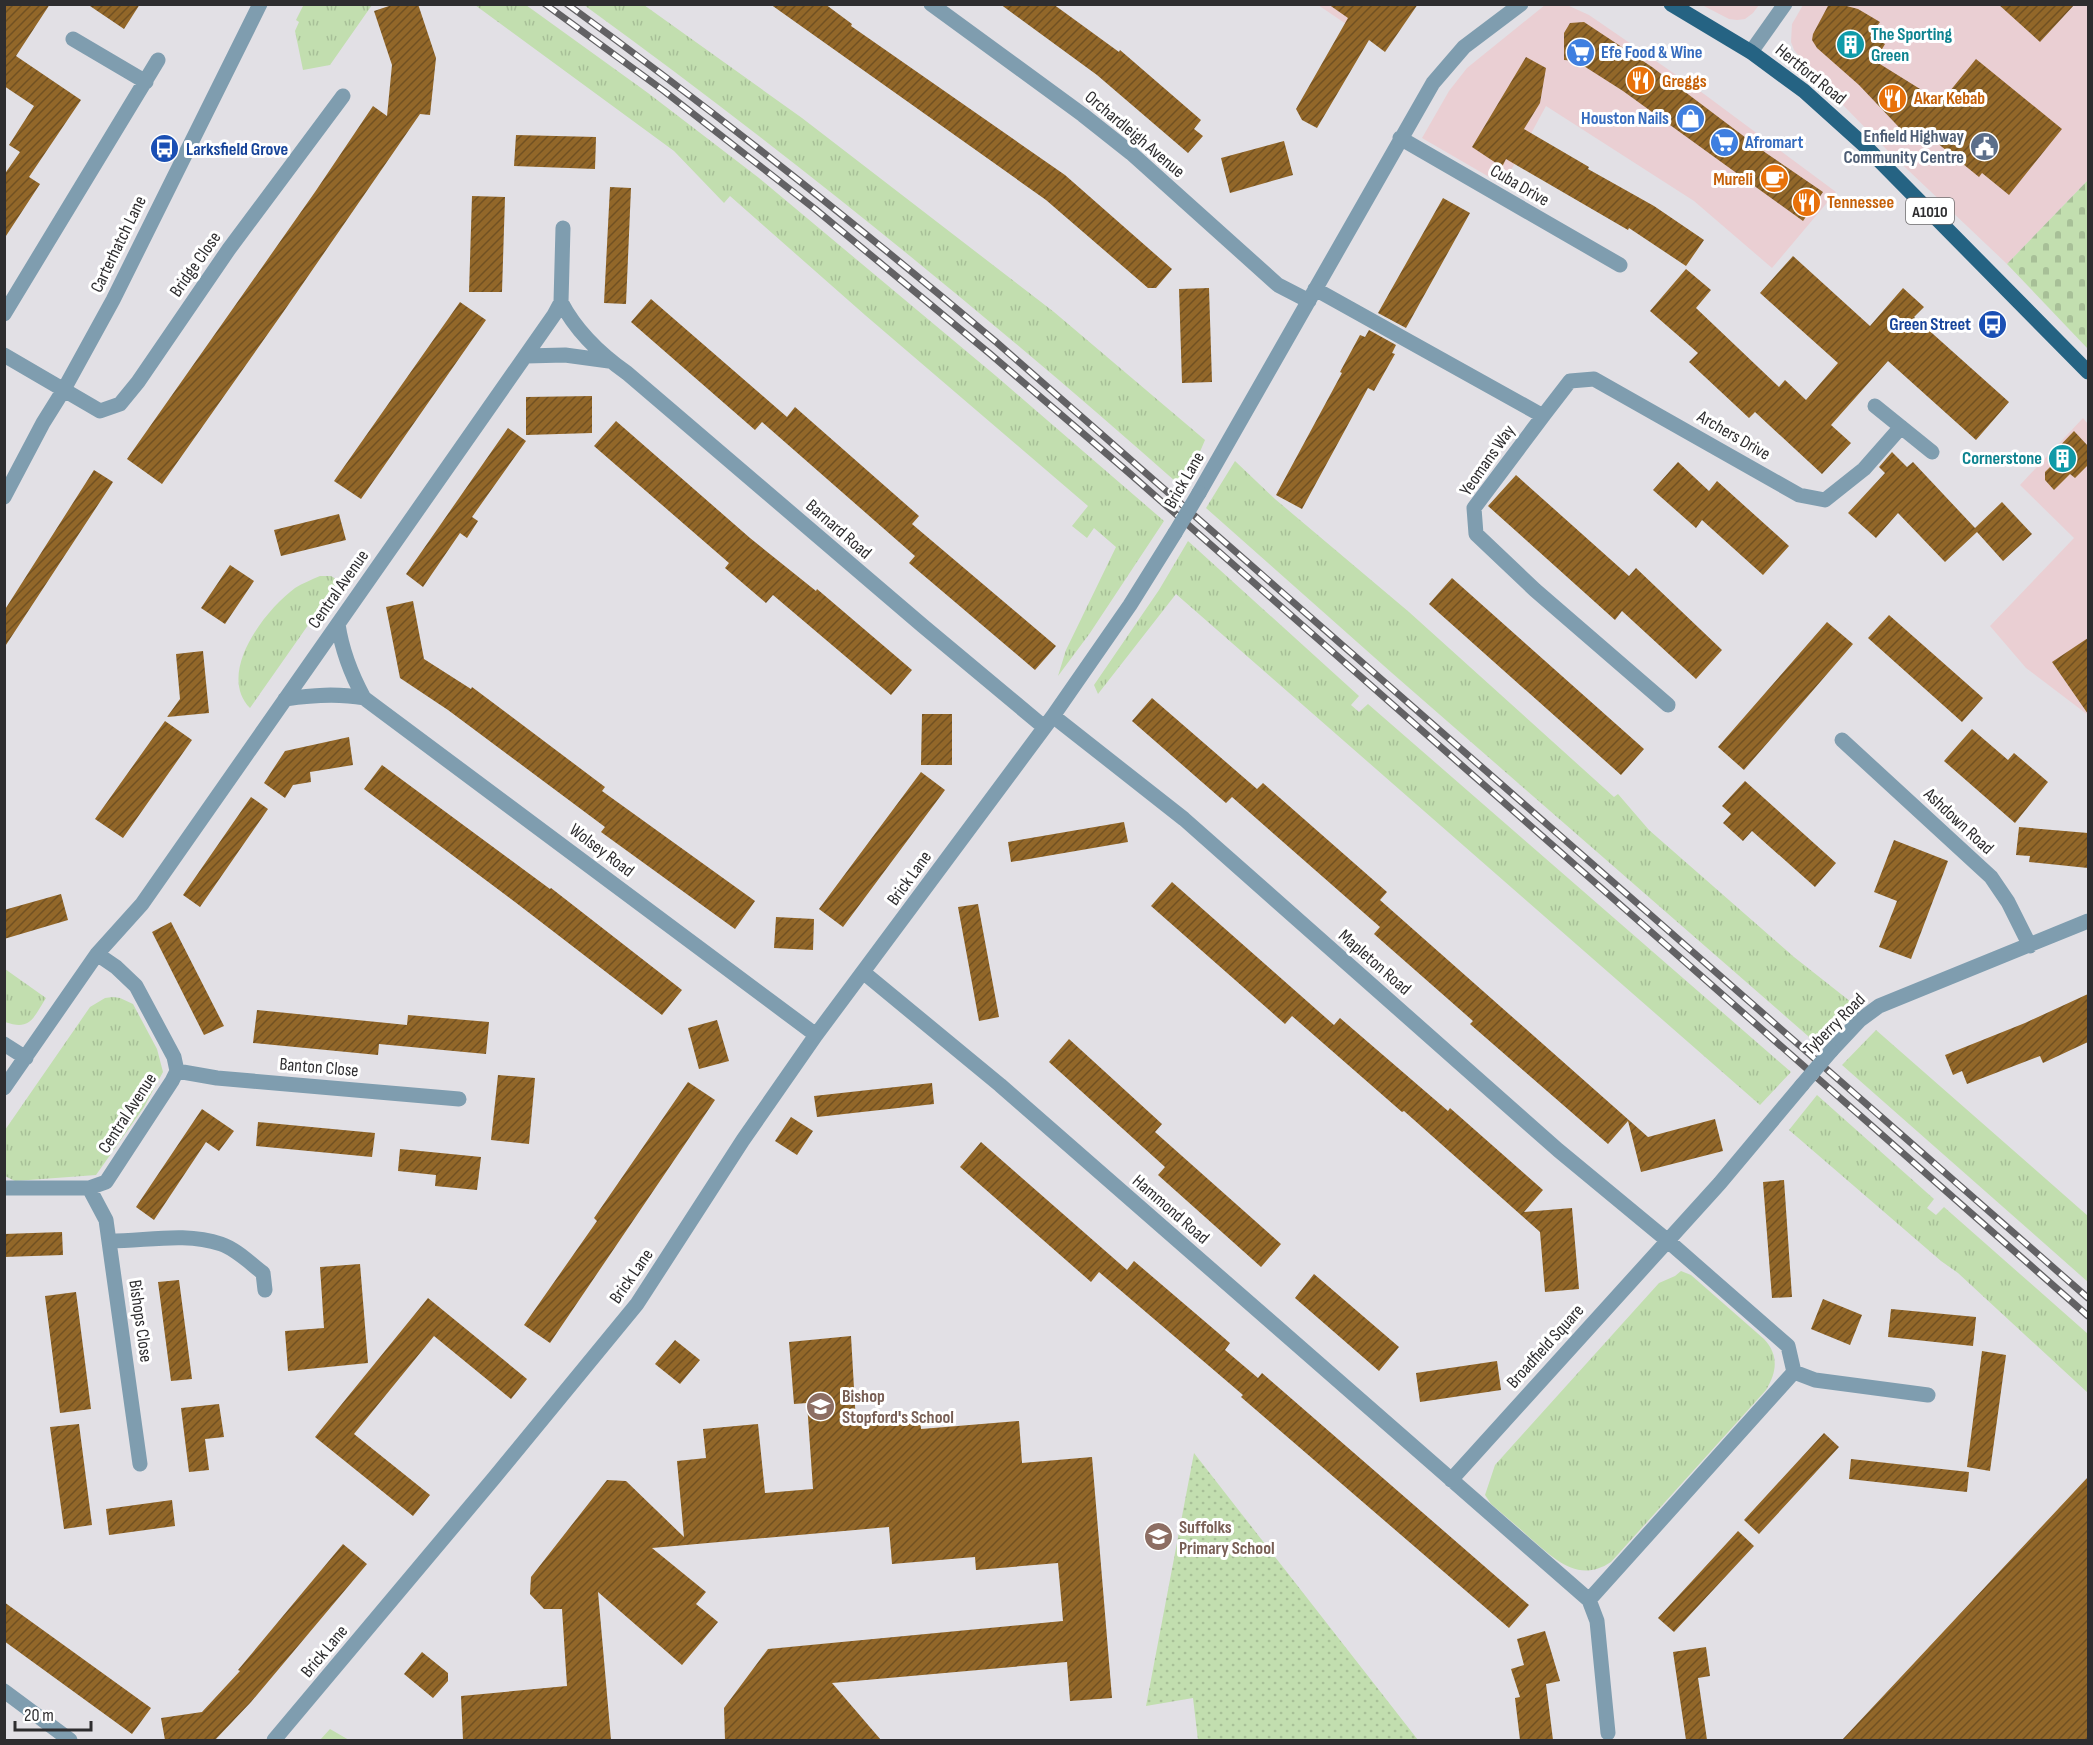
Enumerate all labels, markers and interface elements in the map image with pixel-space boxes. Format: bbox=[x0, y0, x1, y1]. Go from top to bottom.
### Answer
place label: The Sporting Green bbox=[1871, 24, 1952, 66]
building icon: The Sporting Green bbox=[1834, 28, 1866, 60]
supermarket icon: Efe Food & Wine bbox=[1564, 36, 1596, 68]
street label: Hertford Road bbox=[1771, 40, 1850, 109]
place label: Efe Food & Wine bbox=[1601, 42, 1702, 63]
restaurant icon: Greggs bbox=[1625, 65, 1657, 97]
place label: Greggs bbox=[1662, 71, 1707, 92]
restaurant icon: Akar Kebab bbox=[1877, 82, 1909, 114]
street label: Orchardleigh Avenue bbox=[1081, 87, 1189, 182]
place label: Akar Kebab bbox=[1913, 88, 1985, 109]
shop icon: Houston Nails bbox=[1674, 102, 1706, 134]
place label: Houston Nails bbox=[1581, 108, 1669, 129]
supermarket icon: Afromart bbox=[1708, 126, 1740, 158]
place label: Enfield Highway Community Centre bbox=[1843, 126, 1965, 168]
public building icon: Enfield Highway Community Centre bbox=[1969, 130, 2001, 162]
place label: Afromart bbox=[1744, 132, 1803, 153]
bus stop icon: Larksfield Grove bbox=[149, 133, 181, 165]
place label: Larksfield Grove bbox=[186, 139, 288, 160]
street label: Cuba Drive bbox=[1486, 160, 1553, 211]
cafe icon: Mureli bbox=[1758, 163, 1790, 195]
place label: Mureli bbox=[1713, 169, 1753, 190]
restaurant icon: Tennessee bbox=[1790, 186, 1822, 218]
place label: Tennessee bbox=[1827, 192, 1894, 213]
street label: Carterhatch Lane bbox=[86, 193, 151, 296]
road number: A1010 bbox=[1906, 198, 1954, 224]
street label: Bridge Close bbox=[165, 228, 225, 301]
bus stop icon: Green Street bbox=[1976, 308, 2008, 340]
place label: Green Street bbox=[1889, 314, 1971, 335]
street label: Archers Drive bbox=[1693, 406, 1774, 465]
street label: Yeomans Way bbox=[1455, 421, 1519, 500]
building icon: Cornerstone bbox=[2047, 442, 2079, 474]
street label: Brick Lane bbox=[1160, 448, 1209, 512]
place label: Cornerstone bbox=[1962, 448, 2042, 469]
street label: Barnard Road bbox=[802, 495, 876, 564]
street label: Central Avenue bbox=[304, 546, 373, 633]
street label: Ashdown Road bbox=[1919, 783, 1998, 859]
street label: Wolsey Road bbox=[565, 819, 638, 882]
street label: Brick Lane bbox=[883, 847, 936, 910]
street label: Mapleton Road bbox=[1334, 925, 1415, 999]
street label: Tyberry Road bbox=[1799, 989, 1870, 1060]
street label: Banton Close bbox=[278, 1054, 359, 1081]
street label: Central Avenue bbox=[94, 1069, 161, 1157]
street label: Hammond Road bbox=[1128, 1170, 1213, 1248]
street label: Brick Lane bbox=[605, 1245, 658, 1308]
street label: Bishops Close bbox=[124, 1279, 157, 1364]
street label: Broadfield Square bbox=[1502, 1300, 1588, 1393]
place label: Bishop Stopford's School bbox=[842, 1386, 954, 1428]
school or university icon: Bishop Stopford's School bbox=[805, 1390, 837, 1422]
place label: Suffolks Primary School bbox=[1179, 1517, 1275, 1559]
school or university icon: Suffolks Primary School bbox=[1142, 1521, 1174, 1553]
street label: Brick Lane bbox=[296, 1621, 352, 1682]
scale bar bbox=[15, 1694, 92, 1732]
text: 20 m bbox=[24, 1705, 54, 1726]

